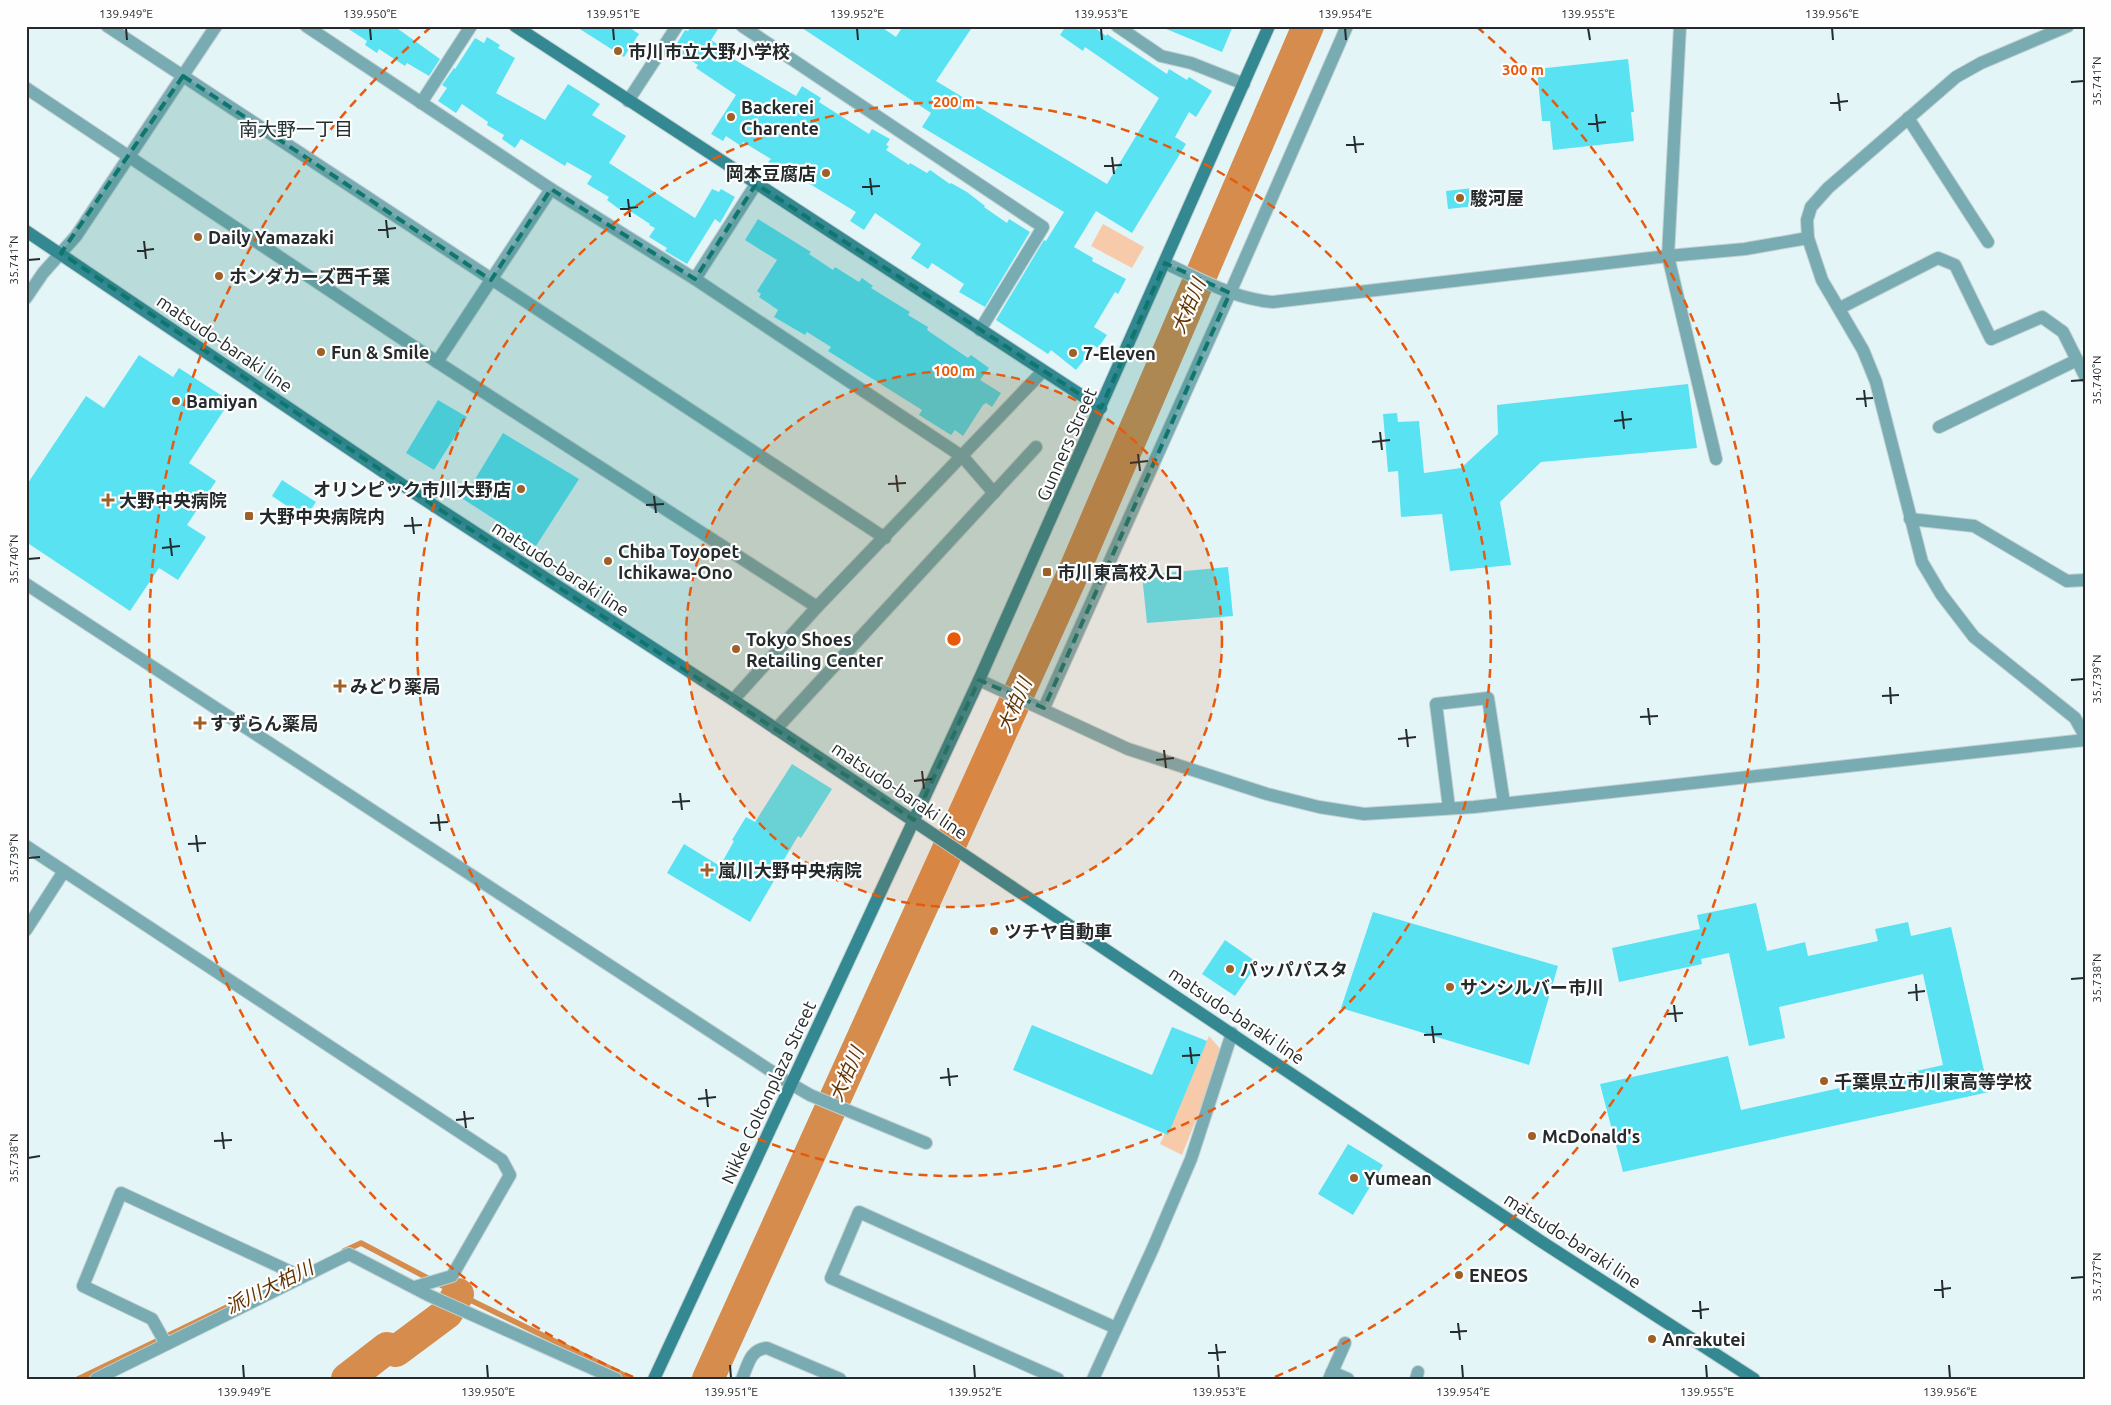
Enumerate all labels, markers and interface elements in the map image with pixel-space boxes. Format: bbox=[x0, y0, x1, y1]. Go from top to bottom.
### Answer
text: 139.949°E bbox=[99, 7, 153, 20]
text: 139.950°E bbox=[343, 7, 397, 20]
text: 139.951°E bbox=[586, 7, 640, 20]
text: 139.952°E bbox=[830, 7, 884, 20]
text: 139.953°E bbox=[1074, 7, 1128, 20]
text: 139.954°E bbox=[1318, 7, 1372, 20]
text: 139.955°E bbox=[1561, 7, 1615, 20]
text: 139.956°E bbox=[1805, 7, 1859, 20]
place label: 市川市立大野小学校 bbox=[628, 41, 790, 61]
marker: 市川市立大野小学校 bbox=[612, 45, 624, 57]
text: 35.741°N bbox=[2090, 56, 2103, 106]
text: 300 m bbox=[1502, 61, 1544, 78]
text: 200 m bbox=[933, 93, 975, 110]
place label: Backerei Charente bbox=[741, 97, 819, 138]
marker: Backerei Charente bbox=[725, 111, 737, 123]
district label: 南大野一丁目 bbox=[239, 118, 353, 140]
place label: 岡本豆腐店 bbox=[726, 163, 816, 183]
marker: 岡本豆腐店 bbox=[820, 167, 832, 179]
place label: 駿河屋 bbox=[1470, 188, 1524, 208]
marker: 駿河屋 bbox=[1454, 192, 1466, 204]
place label: Daily Yamazaki bbox=[208, 227, 334, 247]
marker: Daily Yamazaki bbox=[192, 231, 204, 243]
text: 35.741°N bbox=[7, 235, 20, 285]
place label: ホンダカーズ西千葉 bbox=[229, 266, 390, 286]
marker: ホンダカーズ西千葉 bbox=[213, 270, 225, 282]
water label: 大柏川 bbox=[1167, 274, 1210, 337]
street label: matsudo-baraki line bbox=[154, 290, 296, 396]
place label: Fun & Smile bbox=[331, 342, 429, 362]
place label: 7-Eleven bbox=[1083, 343, 1156, 363]
marker: Fun & Smile bbox=[315, 346, 327, 358]
marker: 7-Eleven bbox=[1067, 347, 1079, 359]
text: 35.740°N bbox=[2090, 355, 2103, 405]
text: 100 m bbox=[933, 362, 975, 379]
street label: Gunners Street bbox=[1032, 384, 1100, 504]
place label: Bamiyan bbox=[186, 391, 258, 411]
marker: Bamiyan bbox=[170, 395, 182, 407]
place label: オリンピック市川大野店 bbox=[313, 479, 511, 499]
marker: オリンピック市川大野店 bbox=[515, 483, 527, 495]
place label: 大野中央病院 bbox=[119, 490, 227, 510]
marker: 大野中央病院 bbox=[101, 493, 115, 507]
place label: 大野中央病院内 bbox=[259, 506, 385, 526]
marker: 大野中央病院内 bbox=[243, 510, 255, 522]
street label: matsudo-baraki line bbox=[489, 516, 633, 620]
text: 35.740°N bbox=[7, 534, 20, 584]
place label: Chiba Toyopet Ichikawa-Ono bbox=[618, 541, 739, 582]
marker: Chiba Toyopet Ichikawa-Ono bbox=[602, 555, 614, 567]
place label: 市川東高校入口 bbox=[1057, 562, 1183, 582]
marker: 市川東高校入口 bbox=[1041, 566, 1053, 578]
place label: Tokyo Shoes Retailing Center bbox=[746, 629, 884, 670]
centre of rings bbox=[945, 630, 963, 648]
marker: Tokyo Shoes Retailing Center bbox=[730, 643, 742, 655]
text: 35.739°N bbox=[2090, 654, 2103, 704]
water label: 大柏川 bbox=[992, 673, 1036, 736]
place label: みどり薬局 bbox=[350, 676, 440, 696]
marker: みどり薬局 bbox=[334, 680, 346, 692]
place label: すずらん薬局 bbox=[210, 713, 318, 733]
marker: すずらん薬局 bbox=[194, 717, 206, 729]
street label: matsudo-baraki line bbox=[829, 737, 971, 843]
text: 35.739°N bbox=[7, 833, 20, 883]
place label: 嵐川大野中央病院 bbox=[718, 860, 862, 880]
marker: 嵐川大野中央病院 bbox=[700, 863, 714, 877]
place label: ツチヤ自動車 bbox=[1004, 921, 1112, 941]
marker: ツチヤ自動車 bbox=[988, 925, 1000, 937]
text: 35.738°N bbox=[2090, 953, 2103, 1003]
place label: パッパパスタ bbox=[1240, 959, 1348, 979]
street label: matsudo-baraki line bbox=[1166, 962, 1308, 1068]
marker: パッパパスタ bbox=[1224, 963, 1236, 975]
place label: サンシルバー市川 bbox=[1460, 977, 1604, 997]
marker: サンシルバー市川 bbox=[1444, 981, 1456, 993]
street label: Nikke Coltonplaza Street bbox=[717, 997, 819, 1187]
water label: 大柏川 bbox=[824, 1042, 868, 1105]
place label: 千葉県立市川東高等学校 bbox=[1834, 1071, 2032, 1091]
marker: 千葉県立市川東高等学校 bbox=[1818, 1075, 1830, 1087]
place label: McDonald's bbox=[1542, 1126, 1640, 1146]
marker: McDonald's bbox=[1526, 1130, 1538, 1142]
text: 35.738°N bbox=[7, 1133, 20, 1183]
place label: Yumean bbox=[1364, 1168, 1432, 1188]
marker: Yumean bbox=[1348, 1172, 1360, 1184]
street label: matsudo-baraki line bbox=[1501, 1188, 1645, 1292]
text: 35.737°N bbox=[2090, 1252, 2103, 1302]
water label: 派川大柏川 bbox=[221, 1255, 318, 1318]
place label: ENEOS bbox=[1469, 1265, 1528, 1285]
marker: ENEOS bbox=[1453, 1269, 1465, 1281]
place label: Anrakutei bbox=[1662, 1329, 1746, 1349]
marker: Anrakutei bbox=[1646, 1333, 1658, 1345]
text: 139.949°E bbox=[217, 1385, 271, 1398]
text: 139.950°E bbox=[461, 1385, 515, 1398]
text: 139.951°E bbox=[704, 1385, 758, 1398]
text: 139.952°E bbox=[948, 1385, 1002, 1398]
text: 139.953°E bbox=[1192, 1385, 1246, 1398]
text: 139.954°E bbox=[1436, 1385, 1490, 1398]
text: 139.955°E bbox=[1680, 1385, 1734, 1398]
text: 139.956°E bbox=[1923, 1385, 1977, 1398]

